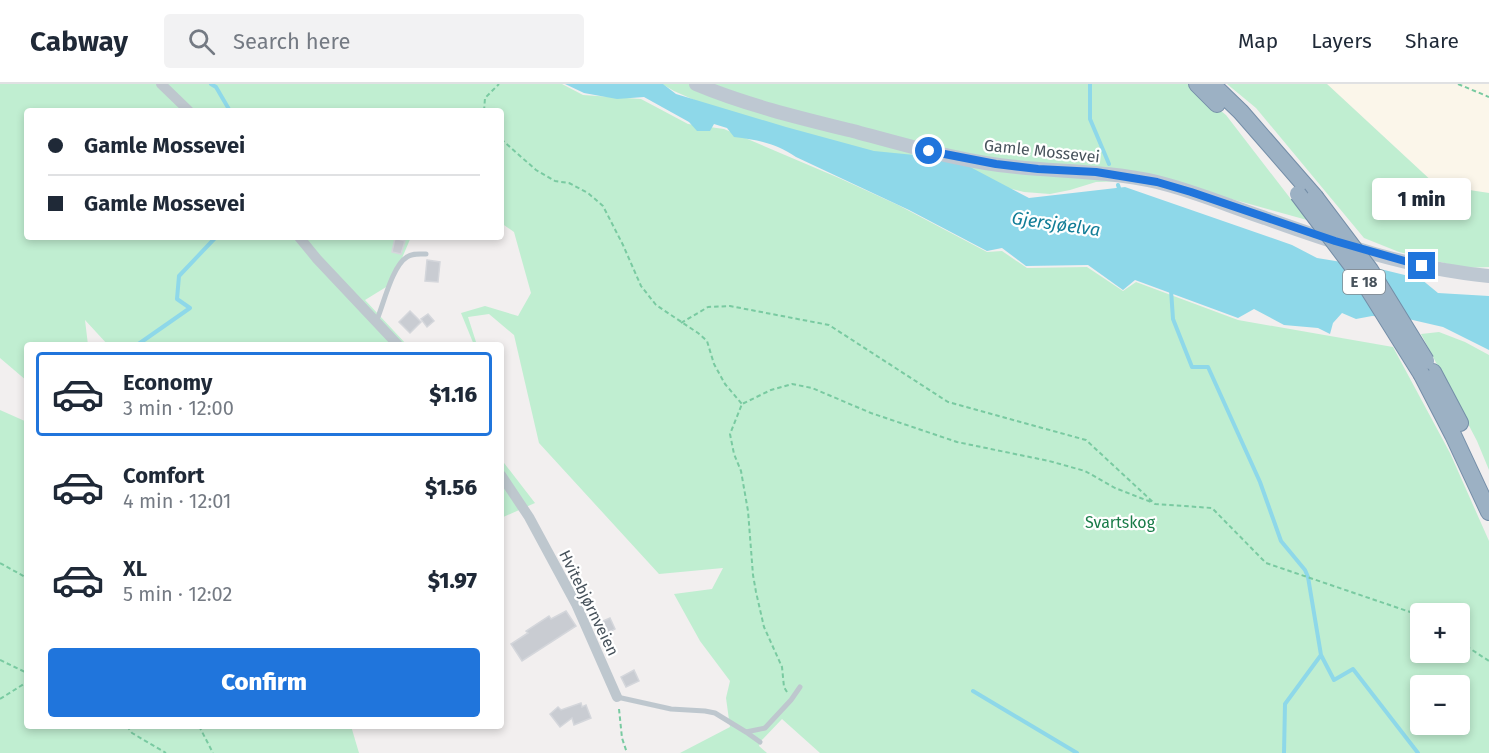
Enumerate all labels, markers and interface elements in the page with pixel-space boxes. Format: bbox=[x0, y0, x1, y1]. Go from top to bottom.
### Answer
search box bbox=[164, 14, 584, 68]
text: Cabway bbox=[30, 25, 128, 58]
icon: search bbox=[185, 25, 218, 58]
text: Search here bbox=[233, 28, 350, 55]
text: Map bbox=[1238, 28, 1278, 54]
text: Layers bbox=[1311, 28, 1372, 54]
text: Share bbox=[1405, 28, 1459, 54]
text: Gamle Mossevei bbox=[84, 132, 245, 159]
street label: Gamle Mossevei bbox=[983, 135, 1101, 167]
route start bbox=[915, 137, 942, 164]
callout: 1 min bbox=[1372, 179, 1472, 221]
text: 1 min bbox=[1398, 187, 1445, 211]
text: Gamle Mossevei bbox=[84, 190, 245, 217]
water label: Gjersjøelva bbox=[1010, 207, 1102, 241]
route end bbox=[1408, 252, 1435, 279]
road number: E 18 bbox=[1343, 270, 1385, 294]
icon: car bbox=[51, 367, 105, 421]
text: Economy bbox=[123, 369, 212, 396]
text: $1.16 bbox=[429, 381, 477, 408]
text: 3 min · 12:00 bbox=[123, 396, 234, 420]
icon: car bbox=[51, 460, 105, 514]
text: Comfort bbox=[123, 462, 204, 489]
text: $1.56 bbox=[425, 474, 477, 501]
text: 4 min · 12:01 bbox=[123, 489, 232, 513]
park label: Svartskog bbox=[1085, 513, 1156, 532]
street label: Hvitebjørnveien bbox=[555, 547, 623, 659]
icon: car bbox=[51, 553, 105, 607]
text: XL bbox=[123, 555, 147, 582]
text: $1.97 bbox=[428, 567, 477, 594]
text: 5 min · 12:02 bbox=[123, 582, 232, 606]
map controls bbox=[1410, 603, 1470, 735]
button: + bbox=[1410, 603, 1470, 663]
button: Confirm bbox=[48, 648, 480, 717]
button: − bbox=[1410, 675, 1470, 735]

